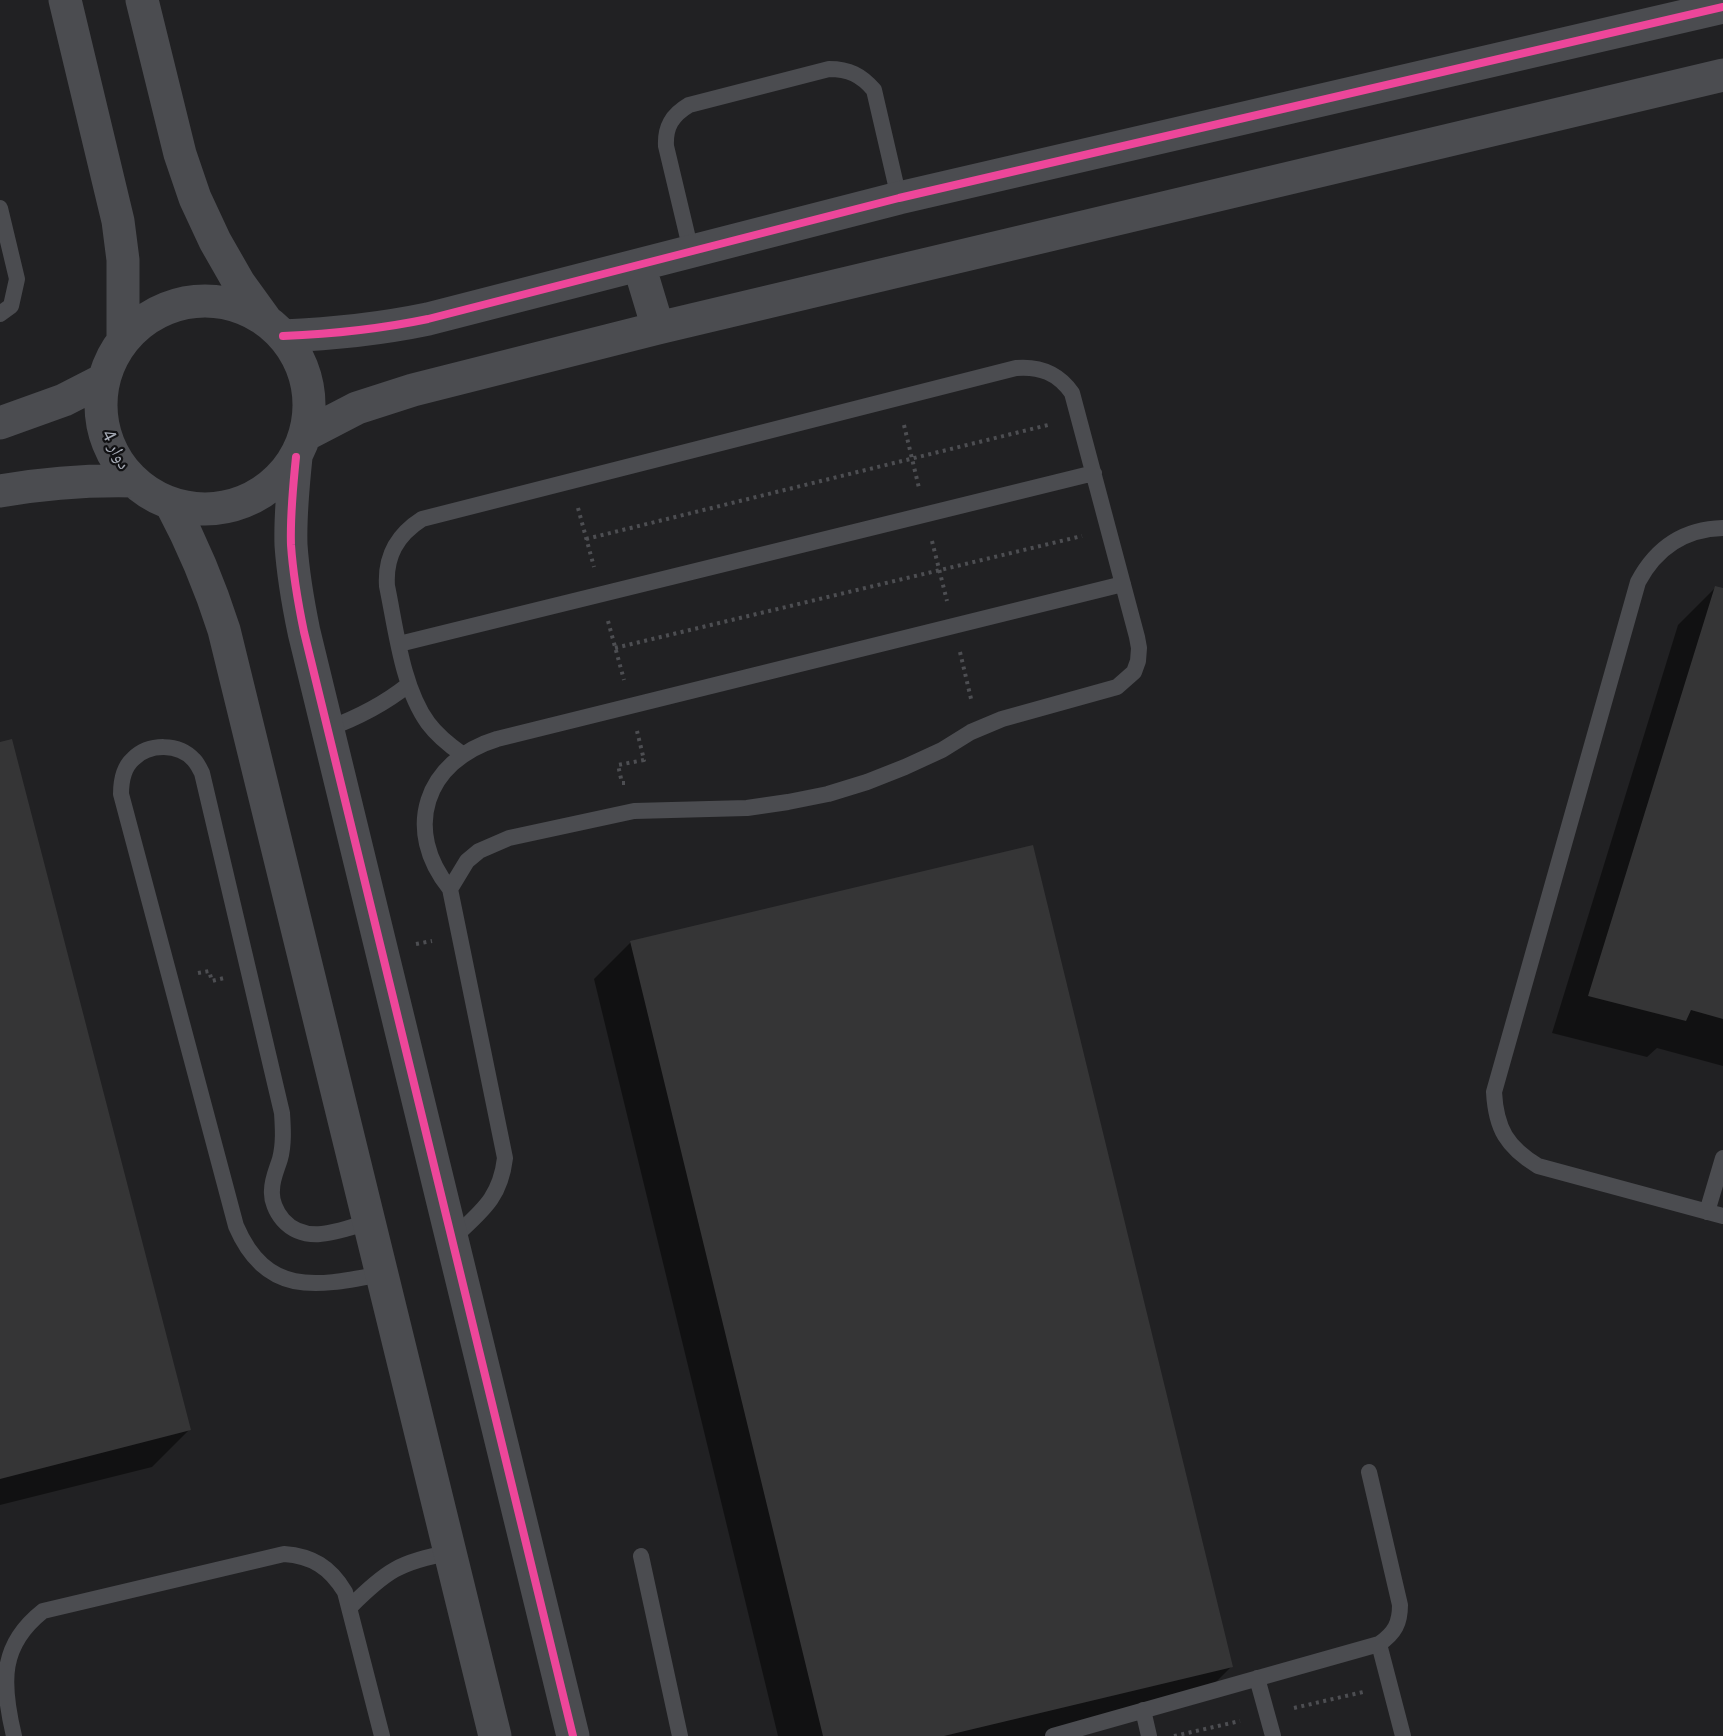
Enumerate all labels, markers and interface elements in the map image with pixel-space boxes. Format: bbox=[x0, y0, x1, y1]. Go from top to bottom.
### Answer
street label: دوار 4 bbox=[96, 427, 134, 473]

